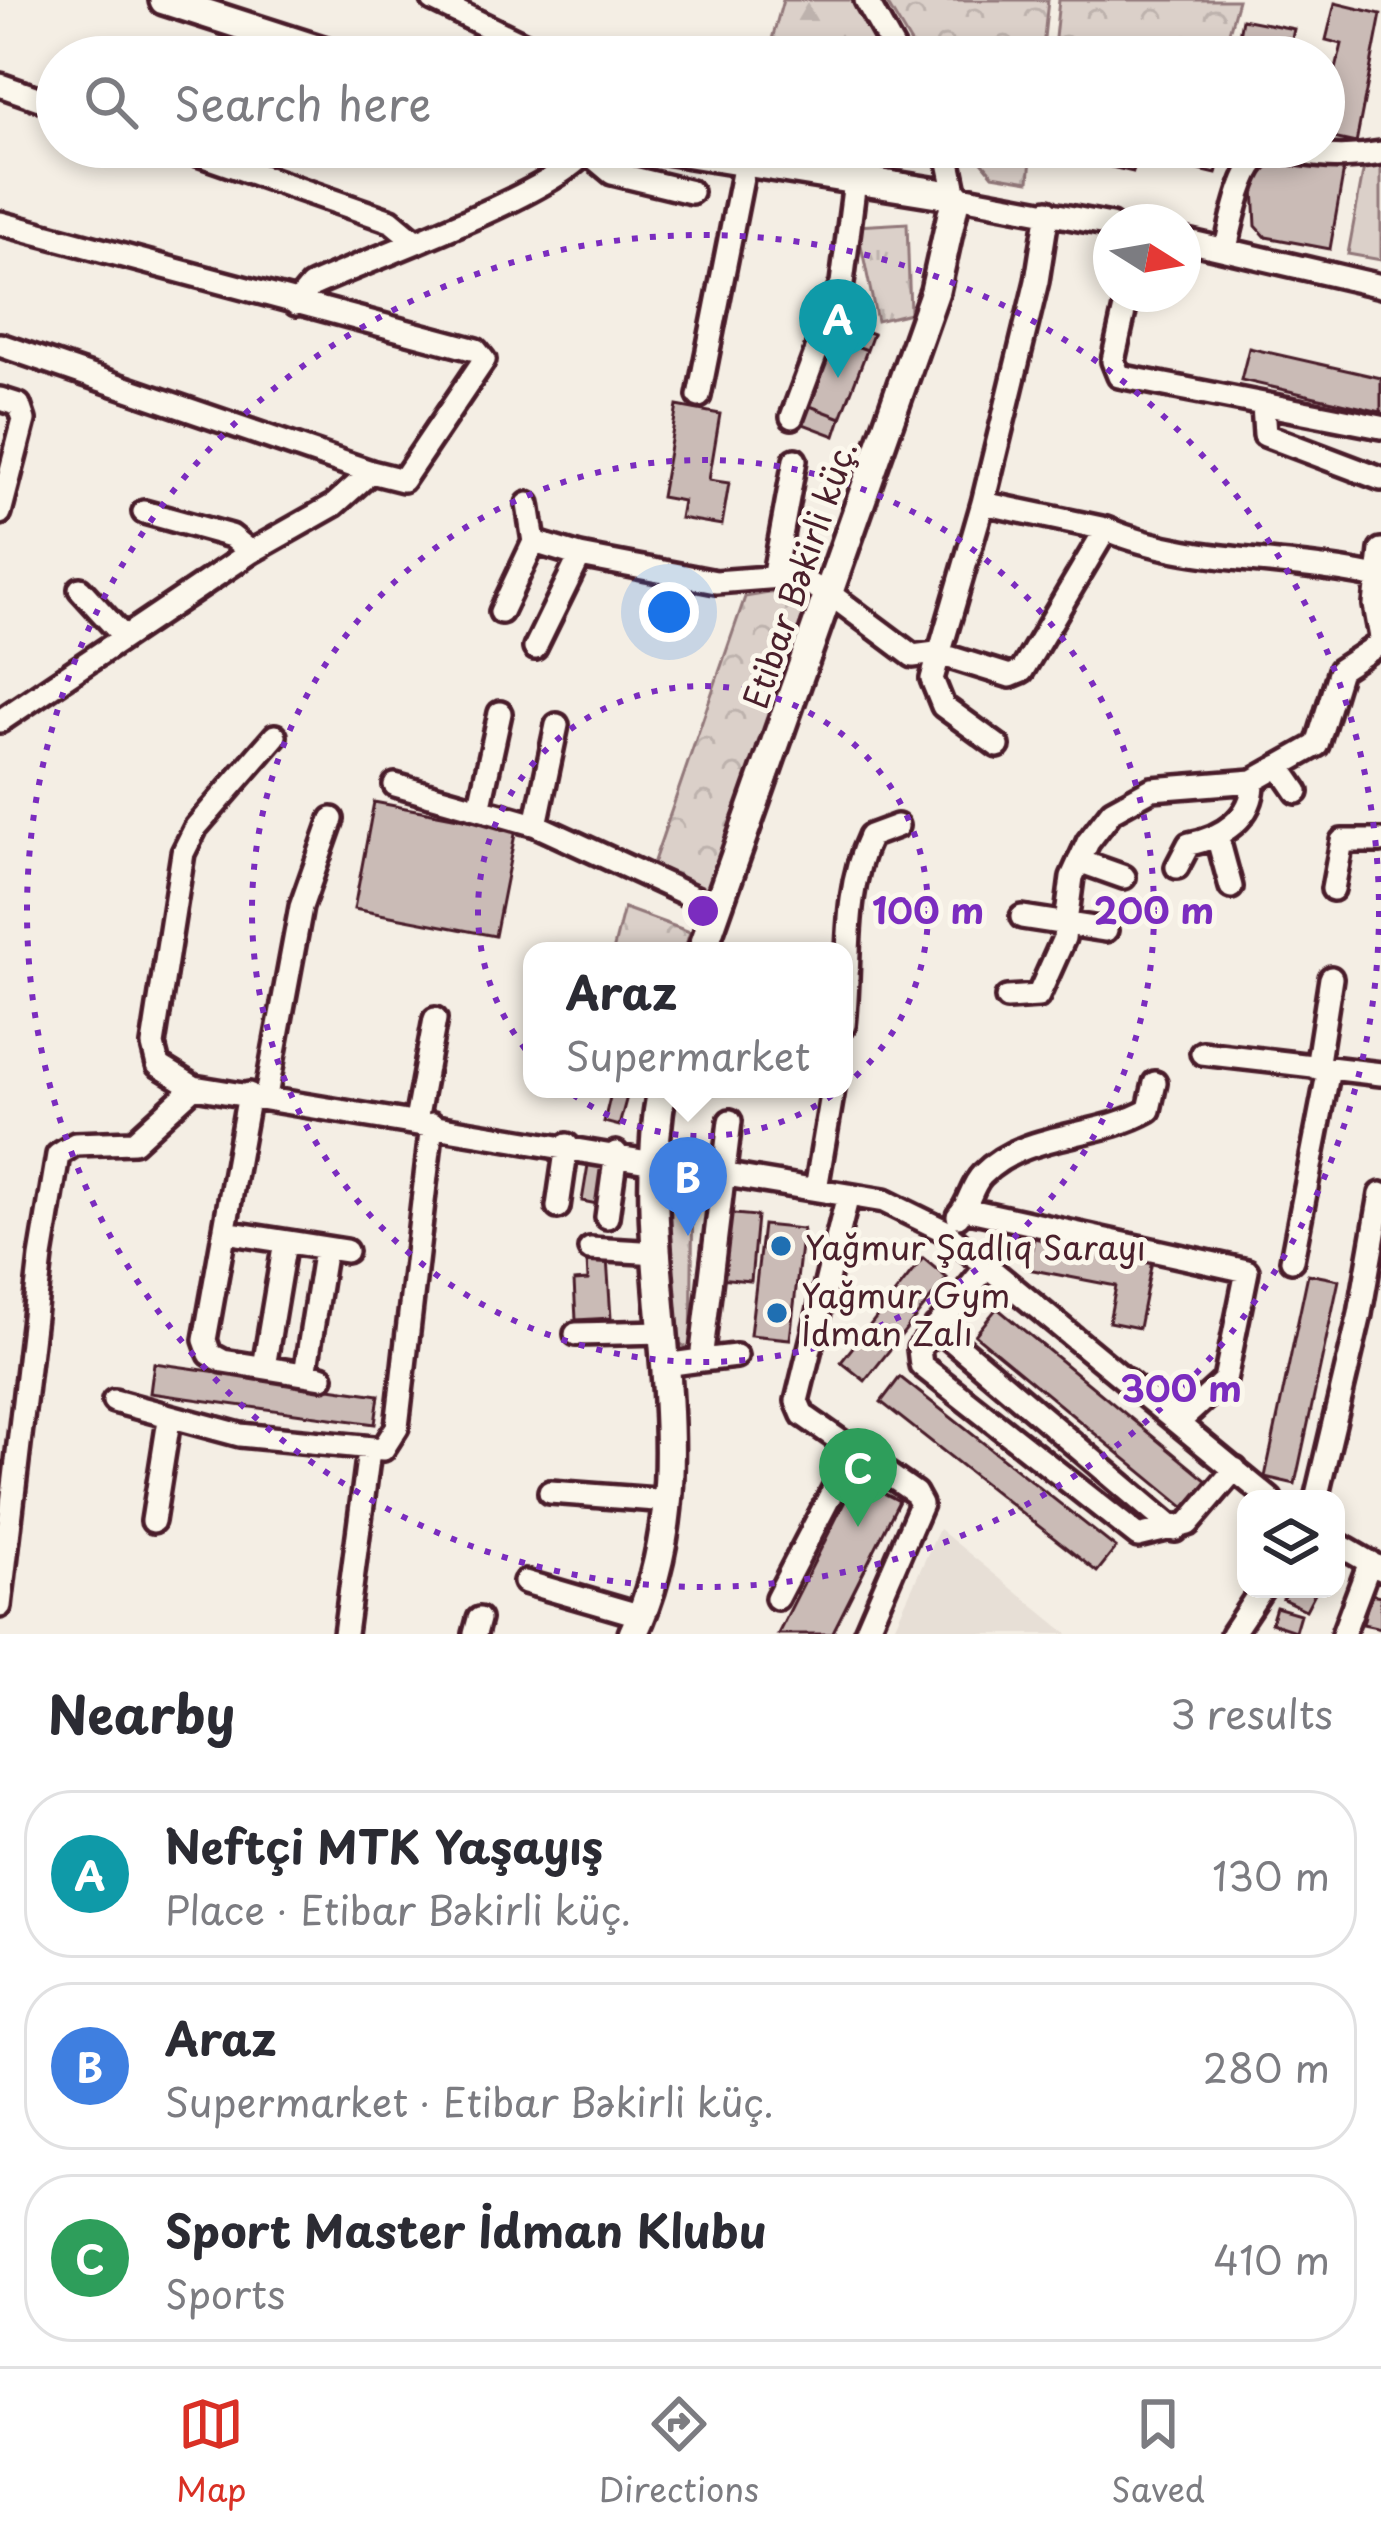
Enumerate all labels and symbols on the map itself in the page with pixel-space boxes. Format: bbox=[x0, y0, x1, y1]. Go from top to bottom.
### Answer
north arrow bbox=[1093, 204, 1201, 312]
pin: A bbox=[799, 279, 877, 378]
street label: Etibar Bəkirli küç. bbox=[729, 433, 867, 715]
your location bbox=[639, 582, 699, 642]
text: 100 m bbox=[872, 882, 984, 936]
text: 200 m bbox=[1094, 882, 1214, 936]
centre of rings bbox=[682, 890, 724, 932]
pin: B bbox=[649, 1137, 727, 1236]
place label: Yağmur Şadlıq Sarayı bbox=[805, 1221, 1146, 1271]
marker: Yağmur Şadlıq Sarayı bbox=[768, 1233, 794, 1259]
place label: Yağmur Gym İdman Zalı bbox=[801, 1269, 1010, 1357]
marker: Yağmur Gym İdman Zalı bbox=[764, 1300, 790, 1326]
text: 300 m bbox=[1120, 1360, 1242, 1414]
pin: C bbox=[819, 1428, 897, 1527]

